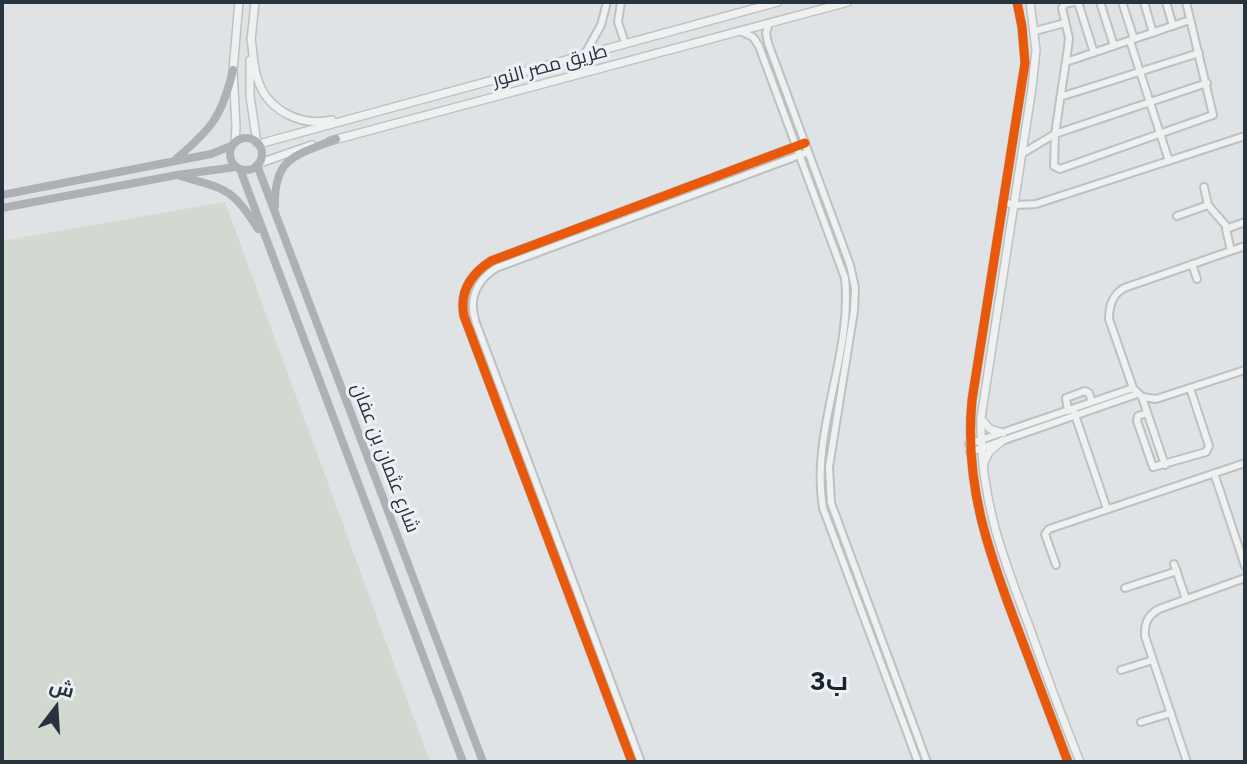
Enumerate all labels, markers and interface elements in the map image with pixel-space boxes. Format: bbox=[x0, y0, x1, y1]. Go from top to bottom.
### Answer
street label: طريق مصر النور bbox=[490, 40, 610, 92]
street label: شارع عثمان بن عفان bbox=[346, 380, 424, 536]
district label: ب3 bbox=[810, 666, 848, 698]
north arrow bbox=[21, 673, 91, 743]
text: ش bbox=[47, 673, 77, 703]

